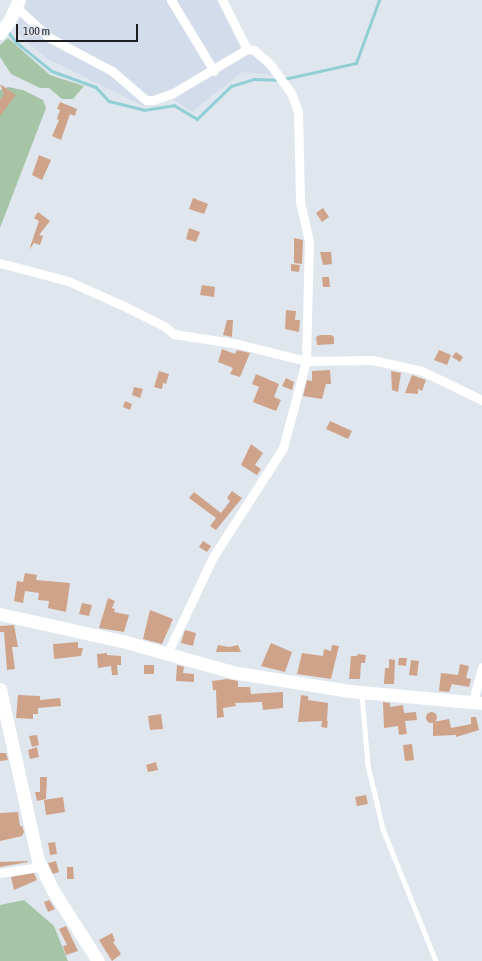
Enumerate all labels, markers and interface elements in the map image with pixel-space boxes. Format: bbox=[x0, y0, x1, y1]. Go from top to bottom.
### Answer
scale bar bbox=[18, 16, 140, 42]
text: 100 m bbox=[23, 24, 50, 38]

